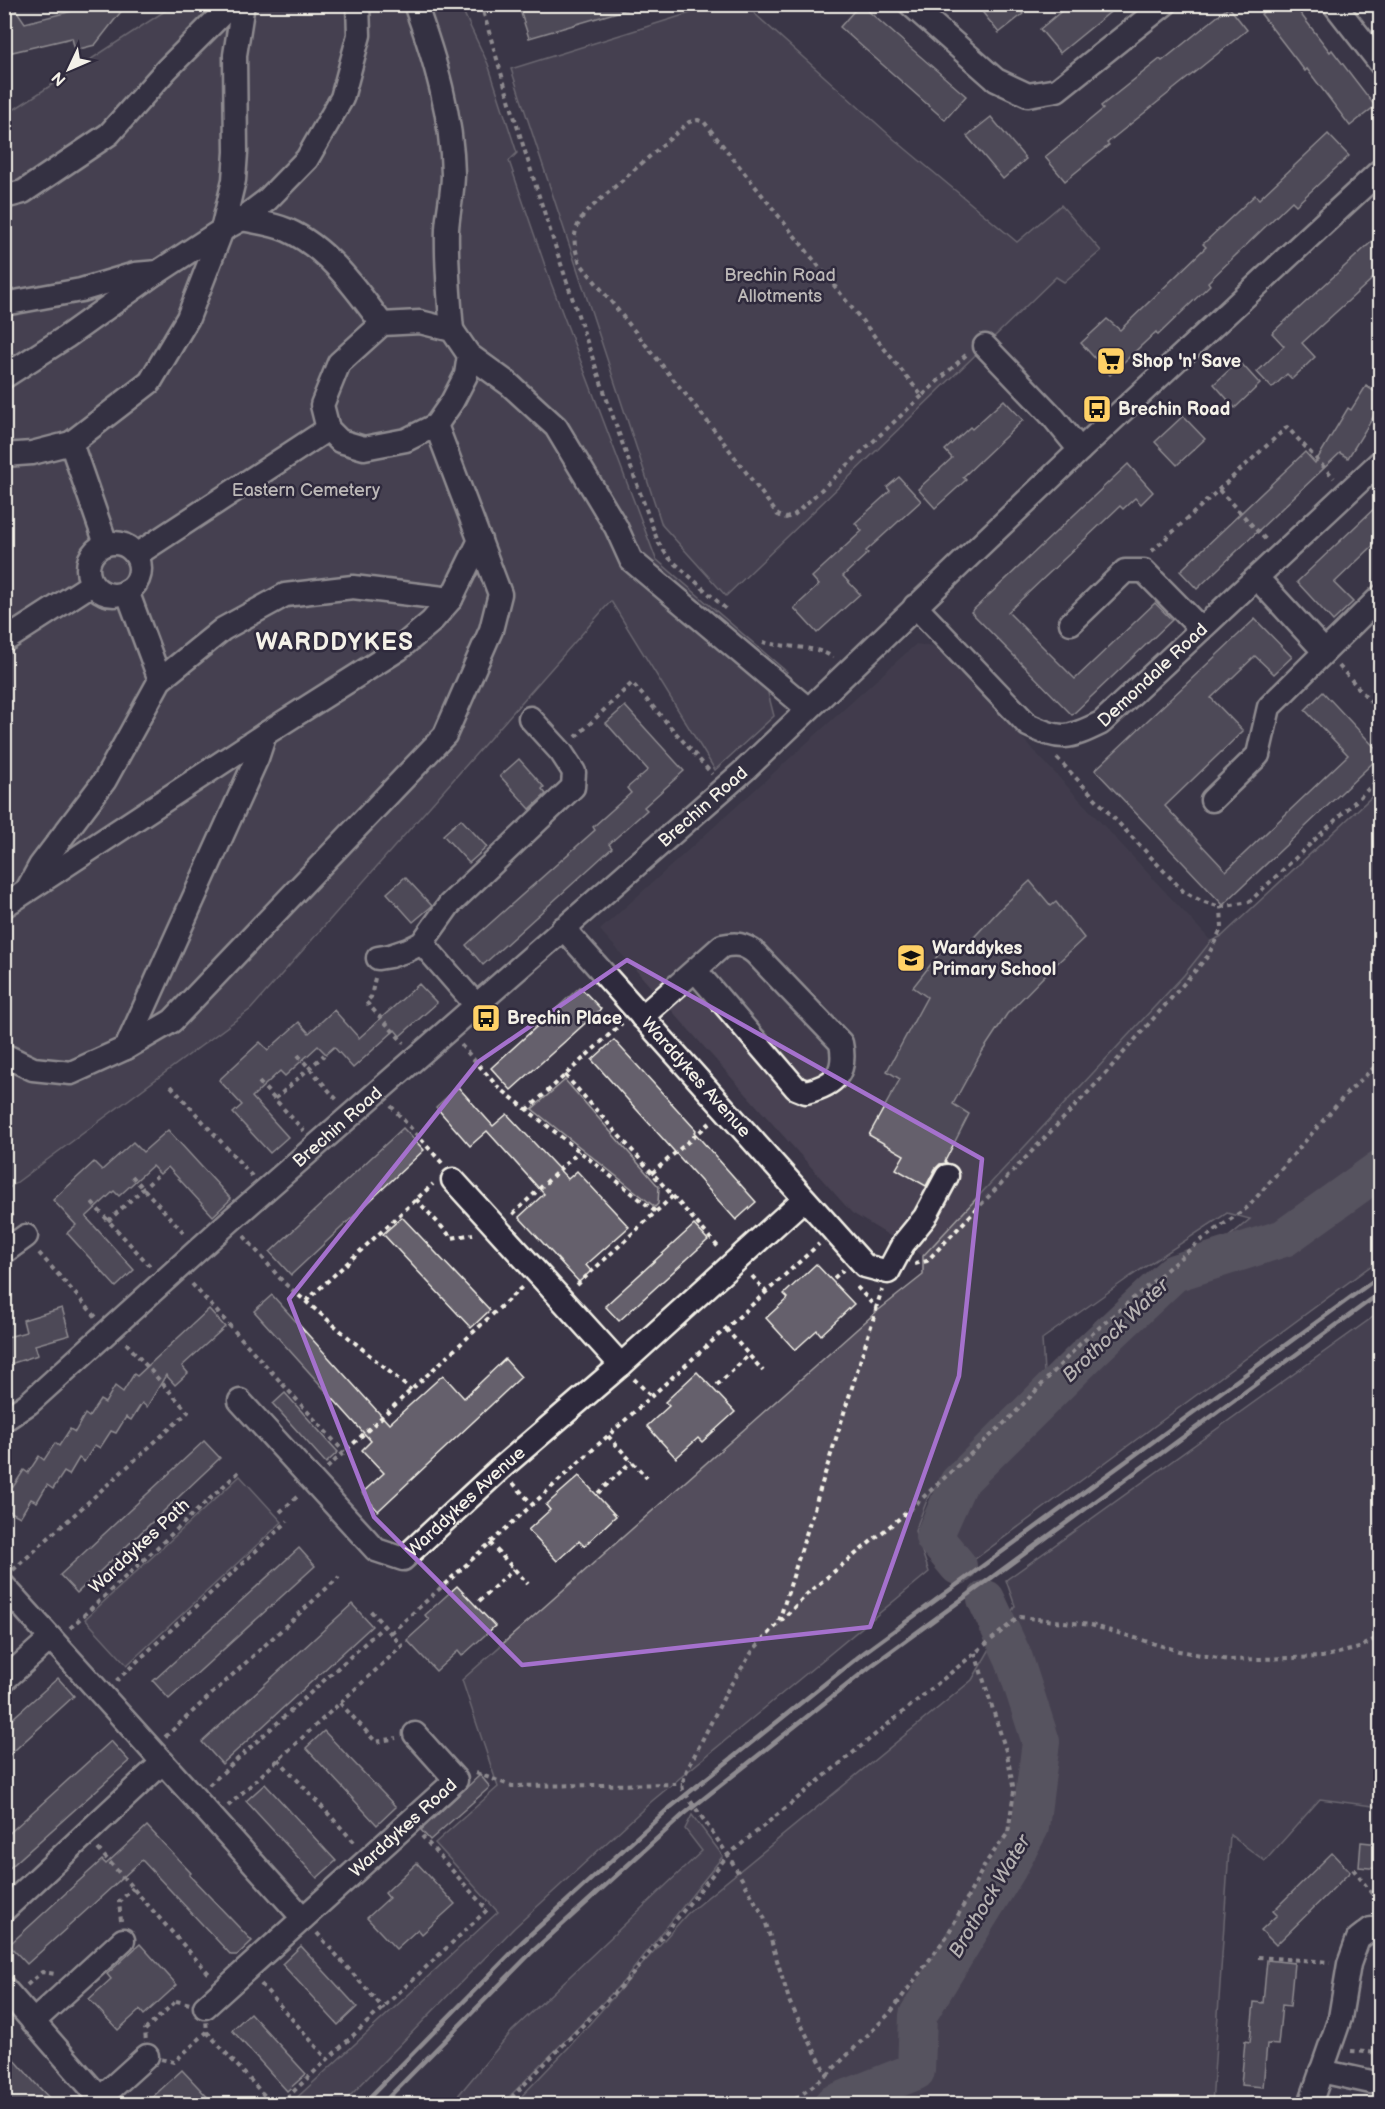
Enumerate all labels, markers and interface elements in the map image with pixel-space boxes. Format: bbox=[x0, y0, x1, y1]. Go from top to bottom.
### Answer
north arrow bbox=[39, 39, 99, 99]
text: N bbox=[48, 67, 70, 89]
park label: Brechin Road Allotments bbox=[724, 265, 836, 307]
supermarket icon: Shop 'n' Save bbox=[1095, 345, 1127, 377]
place label: Shop 'n' Save bbox=[1132, 351, 1241, 372]
bus stop icon: Brechin Road bbox=[1081, 393, 1113, 425]
place label: Brechin Road bbox=[1118, 399, 1230, 420]
park label: Eastern Cemetery bbox=[232, 480, 381, 501]
street label: Demondale Road bbox=[1094, 619, 1212, 732]
district label: WARDDYKES bbox=[256, 628, 414, 657]
street label: Brechin Road bbox=[654, 763, 752, 852]
place label: Warddykes Primary School bbox=[932, 938, 1056, 980]
school or university icon: Warddykes Primary School bbox=[895, 942, 927, 974]
bus stop icon: Brechin Place bbox=[470, 1002, 502, 1034]
place label: Brechin Place bbox=[507, 1008, 622, 1029]
street label: Warddykes Avenue bbox=[637, 1013, 755, 1142]
street label: Brechin Road bbox=[289, 1083, 386, 1172]
water label: Brothock Water bbox=[1057, 1273, 1175, 1388]
street label: Warddykes Avenue bbox=[402, 1442, 530, 1562]
street label: Warddykes Path bbox=[85, 1494, 194, 1598]
street label: Warddykes Road bbox=[345, 1775, 461, 1882]
water label: Brothock Water bbox=[944, 1829, 1037, 1962]

